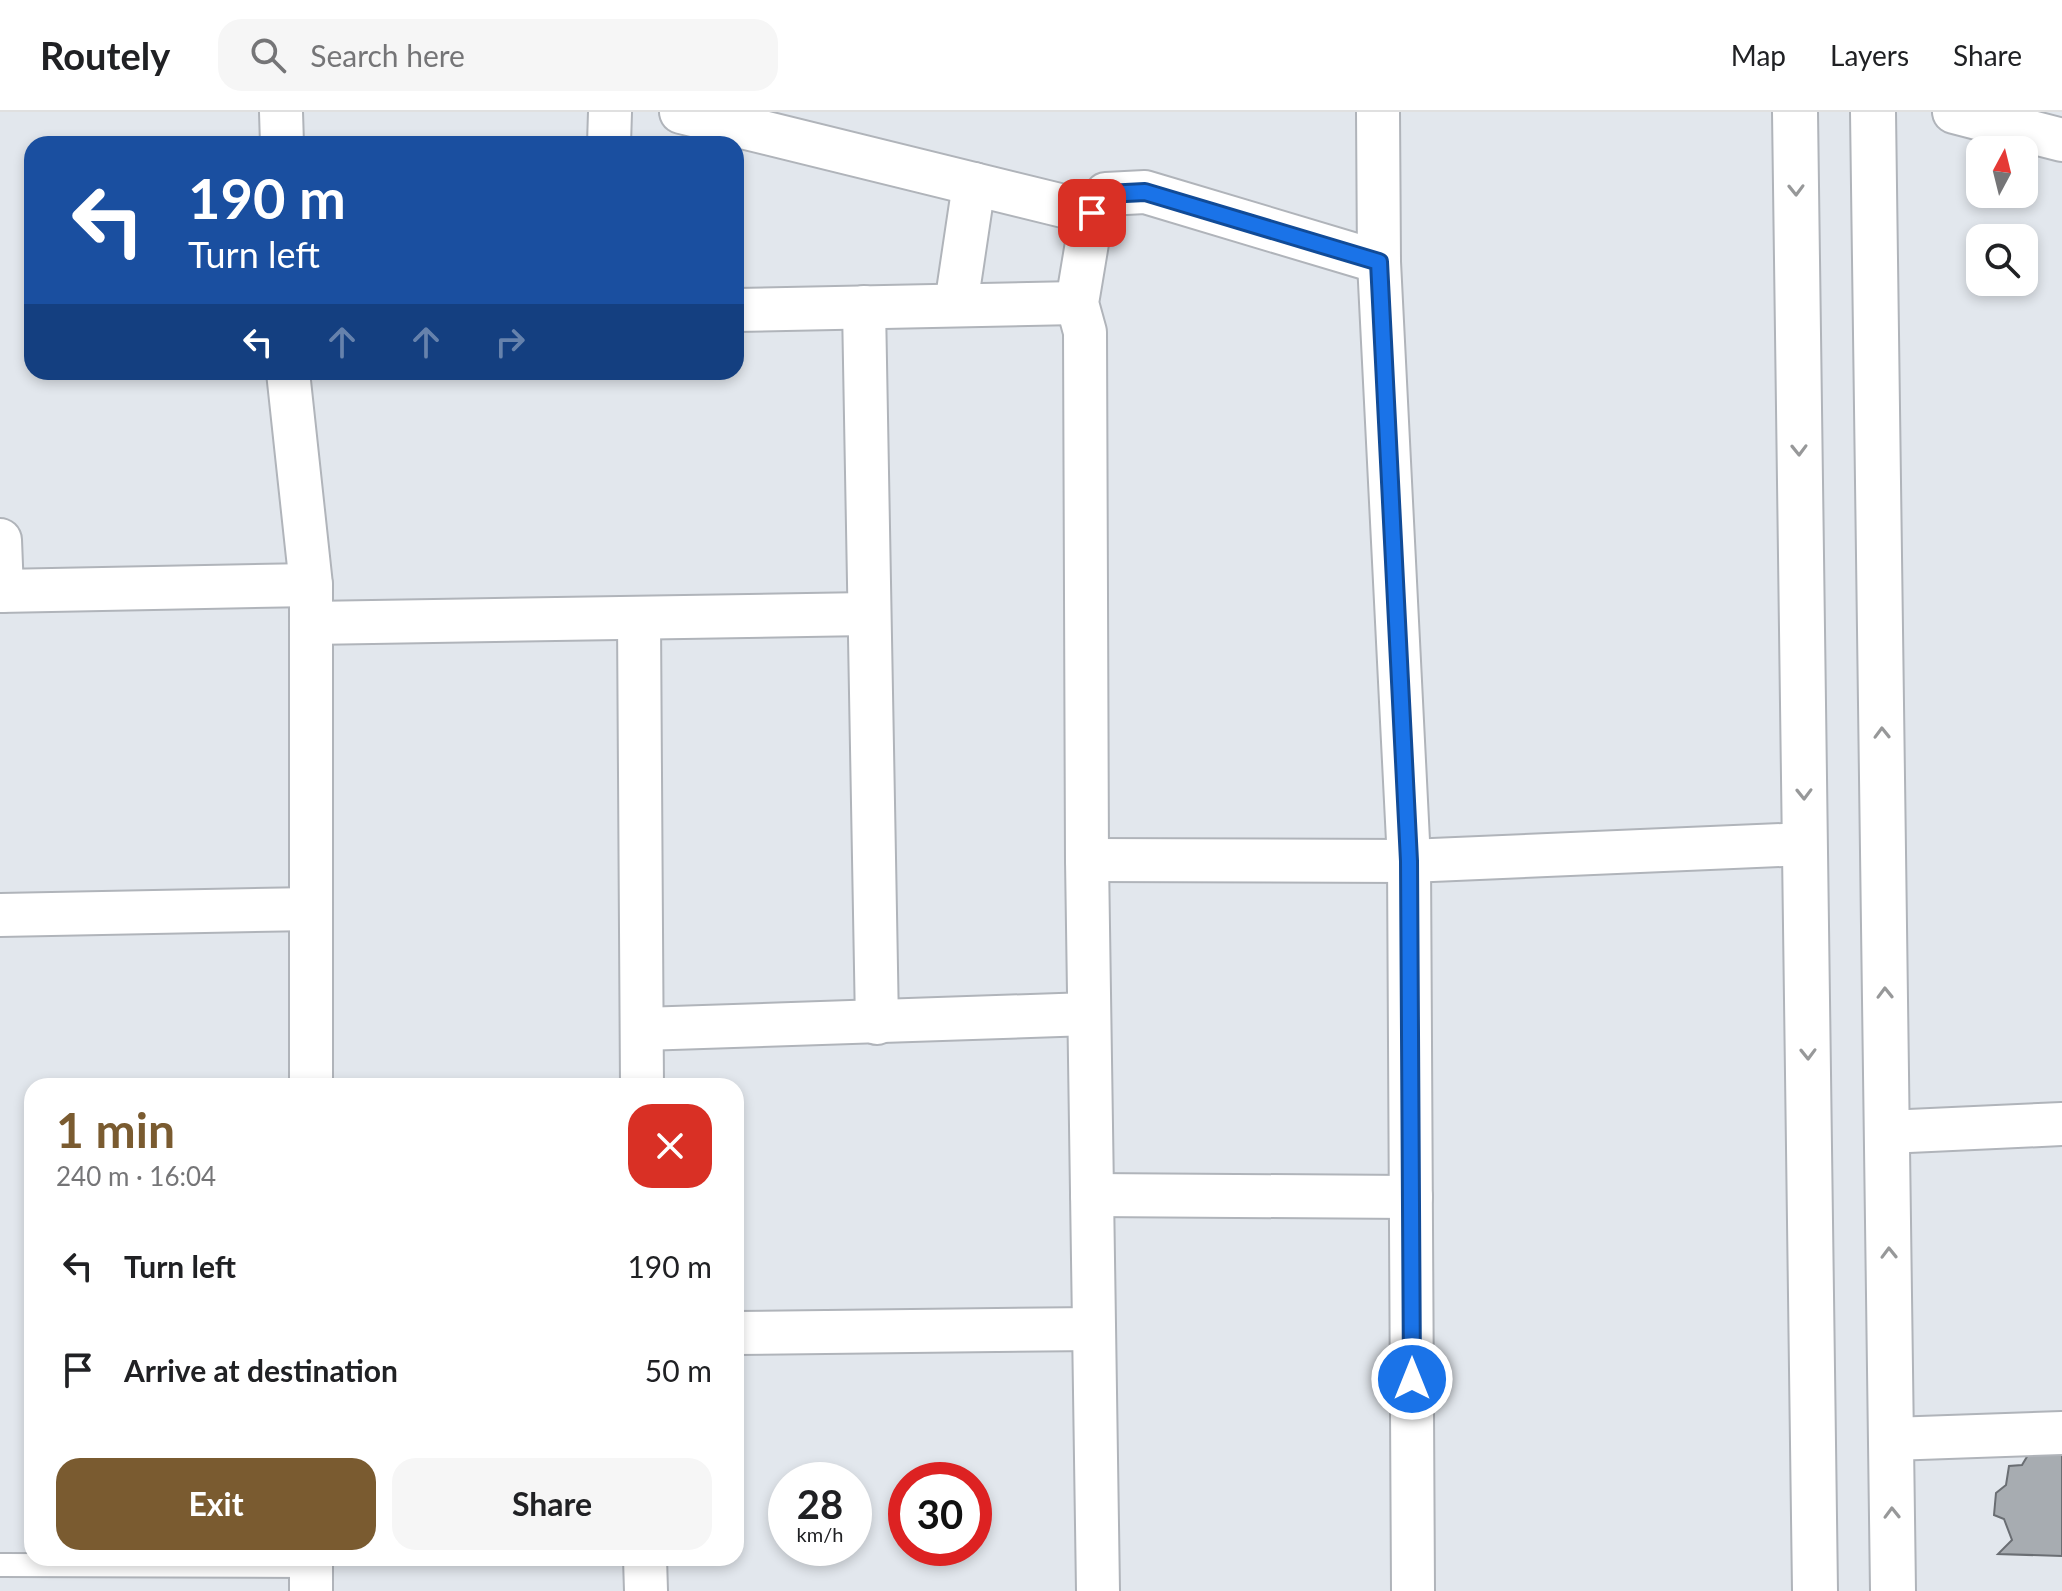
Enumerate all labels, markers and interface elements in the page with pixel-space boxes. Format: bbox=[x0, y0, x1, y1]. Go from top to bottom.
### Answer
search box bbox=[218, 19, 778, 91]
text: Routely bbox=[40, 32, 170, 78]
icon: search bbox=[246, 33, 290, 77]
text: Search here bbox=[310, 37, 465, 73]
text: Map bbox=[1731, 38, 1786, 72]
text: Layers bbox=[1830, 38, 1909, 72]
text: Share bbox=[1953, 38, 2022, 72]
north arrow bbox=[1966, 136, 2038, 208]
map controls bbox=[1966, 136, 2038, 296]
text: 190 m bbox=[188, 164, 346, 231]
icon: left bbox=[56, 168, 160, 272]
pin bbox=[1058, 179, 1126, 247]
one-way arrow bbox=[1787, 184, 1805, 197]
icon: arrive bbox=[1070, 191, 1114, 235]
button: search bbox=[1966, 224, 2038, 296]
text: Turn left bbox=[188, 232, 320, 276]
icon: left bbox=[236, 320, 280, 364]
icon: ahead bbox=[320, 320, 364, 364]
icon: ahead bbox=[404, 320, 448, 364]
icon: right bbox=[488, 320, 532, 364]
one-way arrow bbox=[1791, 444, 1808, 457]
one-way arrow bbox=[1873, 726, 1890, 739]
one-way arrow bbox=[1795, 788, 1813, 801]
one-way arrow bbox=[1876, 986, 1894, 999]
one-way arrow bbox=[1799, 1048, 1816, 1061]
text: 1 min bbox=[56, 1101, 175, 1158]
button: close bbox=[628, 1104, 712, 1188]
text: 240 m · 16:04 bbox=[56, 1160, 216, 1192]
icon: left bbox=[56, 1244, 100, 1288]
one-way arrow bbox=[1880, 1246, 1897, 1259]
text: Turn left bbox=[124, 1248, 236, 1284]
text: 190 m bbox=[627, 1248, 712, 1284]
position arrow bbox=[1370, 1337, 1454, 1421]
icon: arrive bbox=[56, 1348, 100, 1392]
text: Arrive at destination bbox=[124, 1352, 398, 1388]
text: 50 m bbox=[645, 1352, 712, 1388]
button: Exit bbox=[56, 1458, 376, 1550]
button: Share bbox=[392, 1458, 712, 1550]
speed limit sign: 30 bbox=[888, 1462, 992, 1566]
text: 28 bbox=[797, 1480, 843, 1528]
one-way arrow bbox=[1883, 1506, 1901, 1519]
text: km/h bbox=[797, 1522, 843, 1546]

